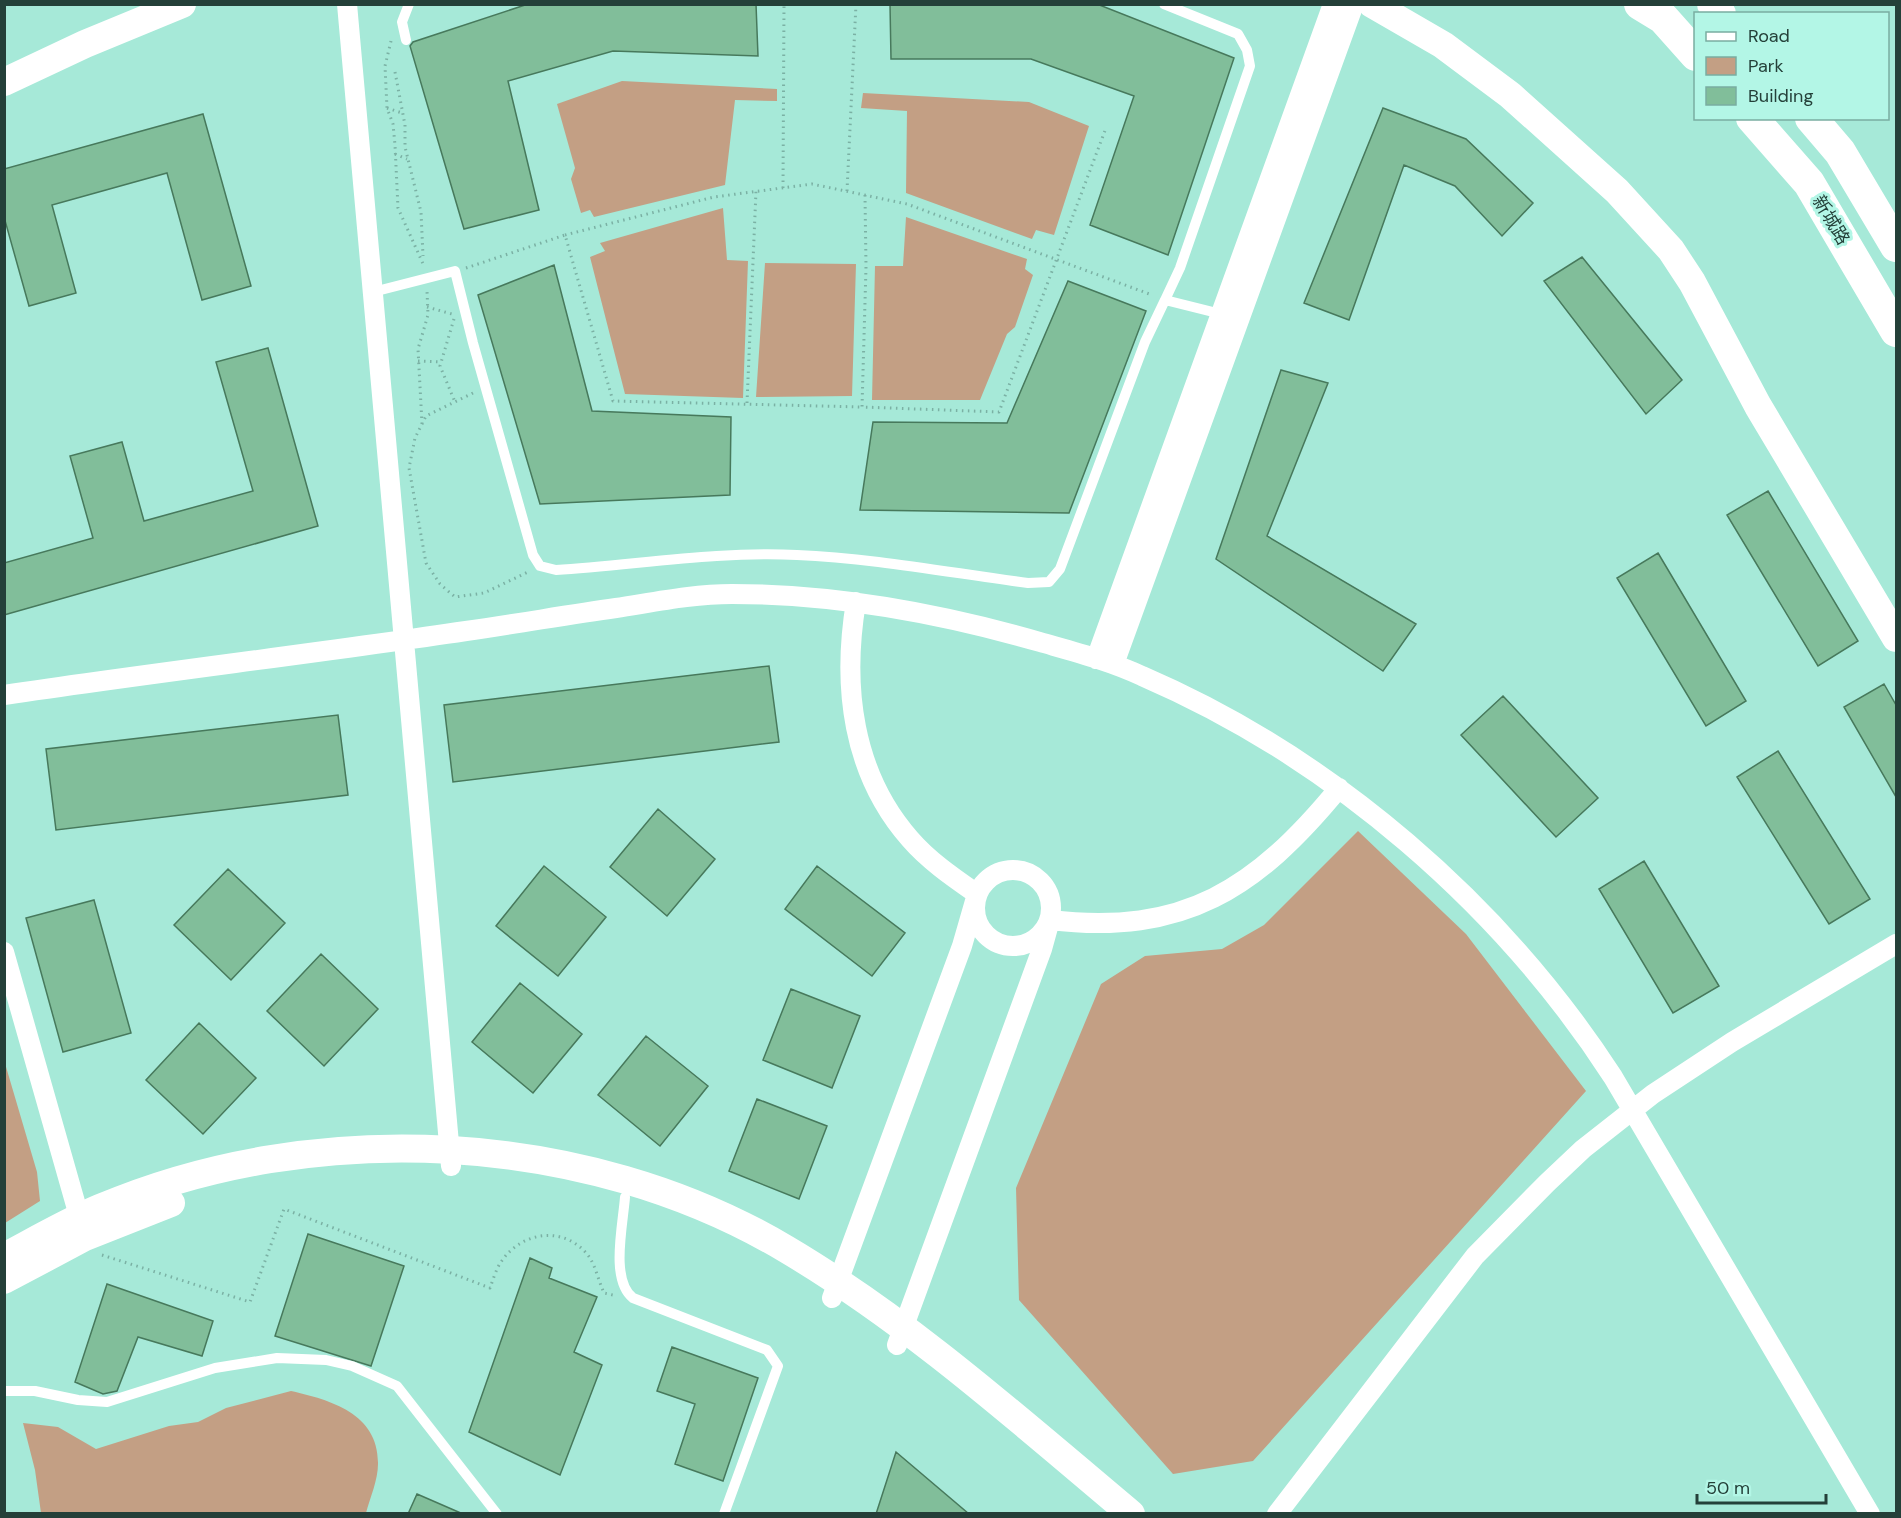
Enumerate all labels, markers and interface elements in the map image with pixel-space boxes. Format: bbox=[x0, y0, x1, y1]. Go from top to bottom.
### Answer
legend bbox=[1694, 12, 1889, 120]
text: Road bbox=[1748, 24, 1790, 48]
text: Park bbox=[1748, 54, 1784, 78]
text: Building bbox=[1748, 84, 1813, 108]
street label: 新城路 bbox=[1807, 191, 1855, 249]
scale bar bbox=[1697, 1467, 1826, 1505]
text: 50 m bbox=[1706, 1476, 1750, 1500]

